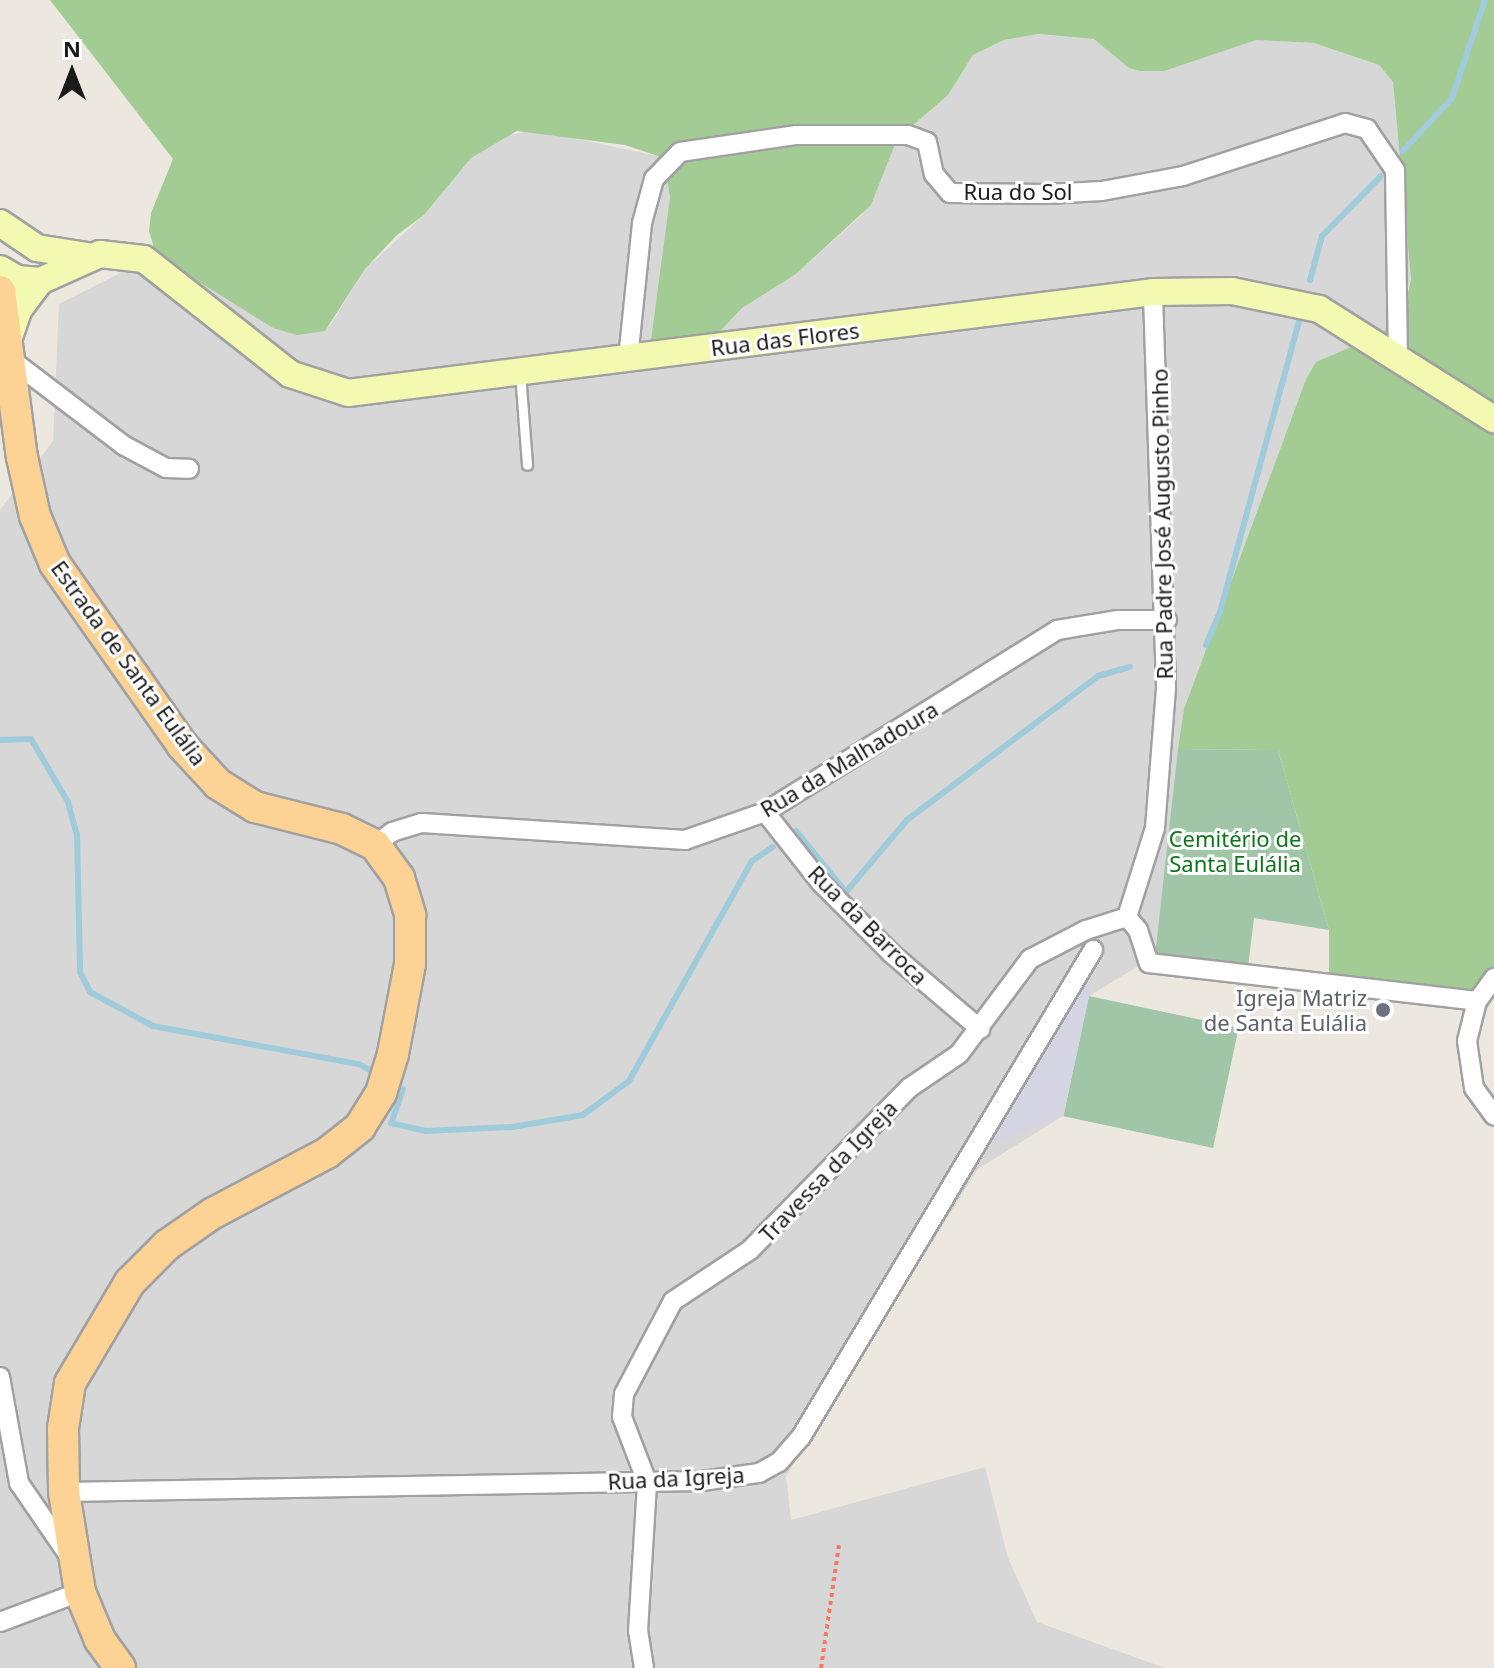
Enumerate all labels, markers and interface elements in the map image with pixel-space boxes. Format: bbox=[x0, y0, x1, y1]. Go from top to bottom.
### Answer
north arrow bbox=[32, 32, 112, 112]
text: N bbox=[63, 33, 81, 63]
street label: Rua do Sol bbox=[964, 179, 1072, 205]
street label: Rua das Flores bbox=[709, 317, 861, 361]
street label: Rua Padre José Augusto Pinho bbox=[1146, 368, 1178, 680]
street label: Estrada de Santa Eulália bbox=[46, 556, 212, 770]
street label: Rua da Malhadoura bbox=[756, 696, 942, 822]
park label: Cemitério de Santa Eulália bbox=[1169, 825, 1301, 876]
street label: Rua da Barroca bbox=[803, 860, 933, 990]
place label: Igreja Matriz de Santa Eulália bbox=[1204, 984, 1367, 1036]
marker: Igreja Matriz de Santa Eulália bbox=[1374, 1001, 1392, 1019]
street label: Travessa da Igreja bbox=[754, 1095, 902, 1247]
street label: Rua da Igreja bbox=[607, 1461, 745, 1495]

